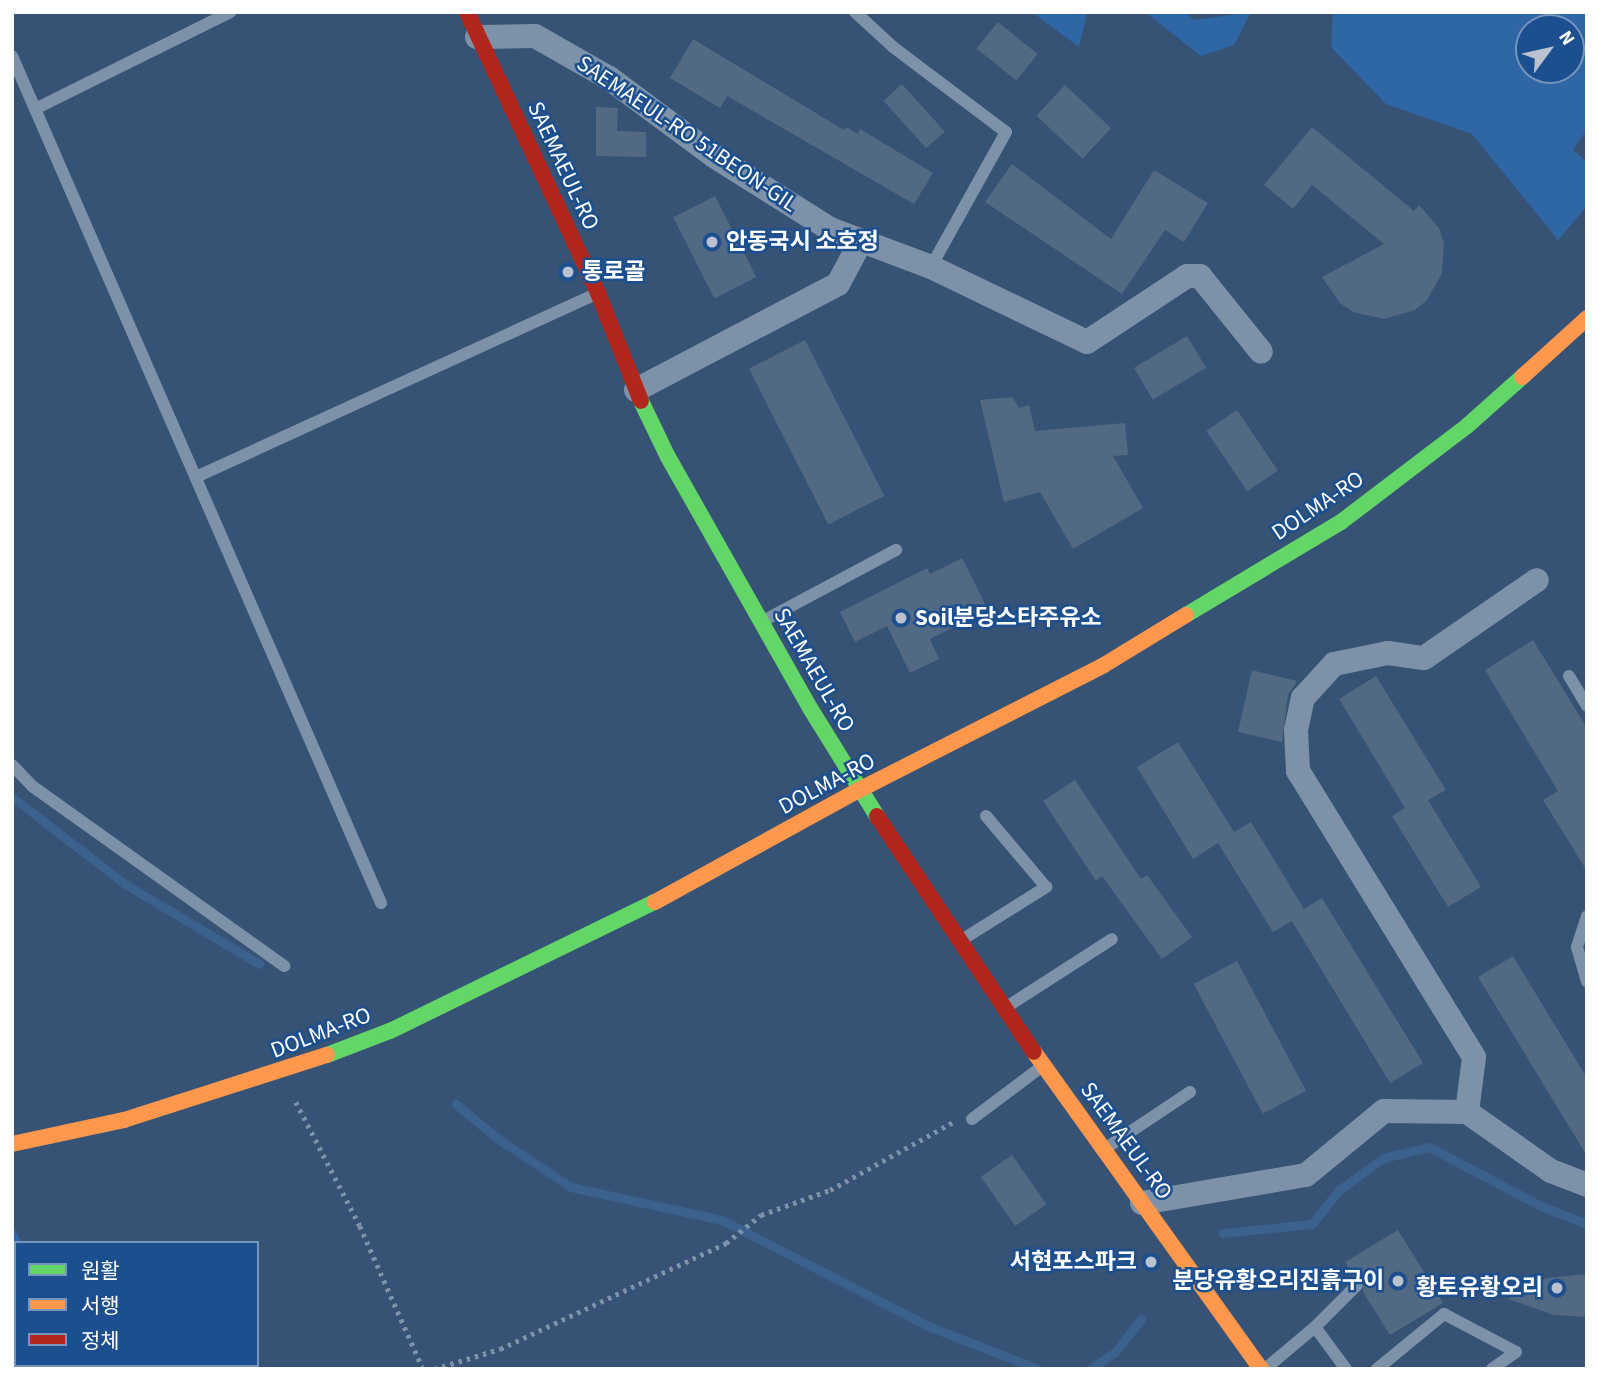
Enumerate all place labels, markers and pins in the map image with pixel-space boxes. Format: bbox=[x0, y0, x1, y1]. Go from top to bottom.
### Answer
place label: 안동국시 소호정 bbox=[726, 228, 879, 256]
marker: 안동국시 소호정 bbox=[704, 234, 720, 250]
place label: 통로골 bbox=[582, 258, 645, 286]
marker: 통로골 bbox=[560, 264, 576, 280]
place label: Soil분당스타주유소 bbox=[915, 604, 1102, 632]
marker: Soil분당스타주유소 bbox=[893, 610, 909, 626]
place label: 서현포스파크 bbox=[1010, 1248, 1137, 1276]
marker: 서현포스파크 bbox=[1143, 1254, 1159, 1270]
place label: 분당유황오리진흙구이 bbox=[1172, 1267, 1384, 1295]
marker: 분당유황오리진흙구이 bbox=[1390, 1273, 1406, 1289]
place label: 황토유황오리 bbox=[1416, 1274, 1543, 1302]
marker: 황토유황오리 bbox=[1549, 1280, 1565, 1296]

